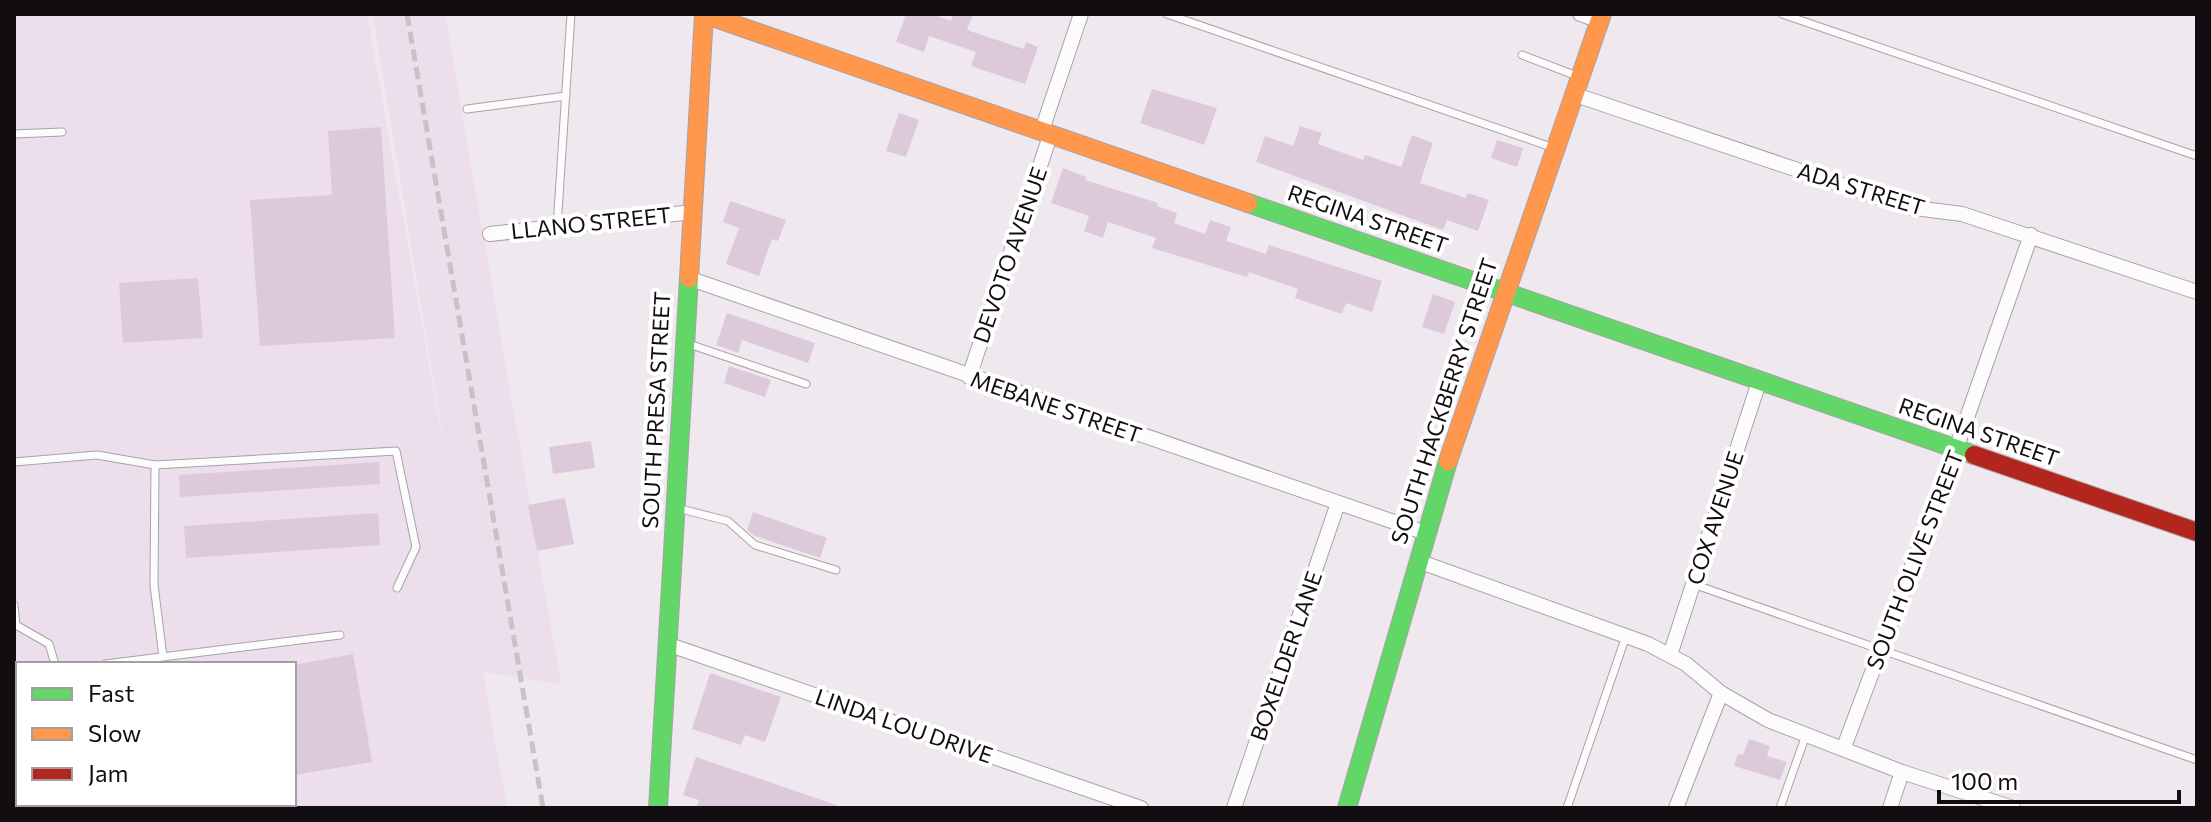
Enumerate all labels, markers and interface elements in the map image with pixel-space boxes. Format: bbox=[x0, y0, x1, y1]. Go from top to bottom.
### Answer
street label: ADA STREET bbox=[1794, 156, 1928, 221]
street label: DEVOTO AVENUE bbox=[967, 163, 1052, 346]
street label: REGINA STREET bbox=[1284, 178, 1452, 259]
street label: LLANO STREET bbox=[510, 201, 672, 244]
street label: SOUTH HACKBERRY STREET bbox=[1384, 254, 1503, 547]
street label: SOUTH PRESA STREET bbox=[636, 291, 675, 529]
street label: MEBANE STREET bbox=[967, 365, 1145, 448]
street label: REGINA STREET bbox=[1895, 391, 2063, 472]
street label: SOUTH OLIVE STREET bbox=[1860, 446, 1969, 673]
street label: COX AVENUE bbox=[1680, 448, 1749, 588]
street label: BOXELDER LANE bbox=[1244, 567, 1327, 744]
legend bbox=[16, 662, 296, 806]
text: Fast bbox=[88, 678, 135, 707]
street label: LINDA LOU DRIVE bbox=[812, 682, 996, 769]
text: Slow bbox=[88, 718, 141, 747]
scale bar bbox=[1939, 754, 2179, 804]
text: Jam bbox=[88, 758, 128, 787]
text: 100 m bbox=[1951, 766, 2018, 795]

